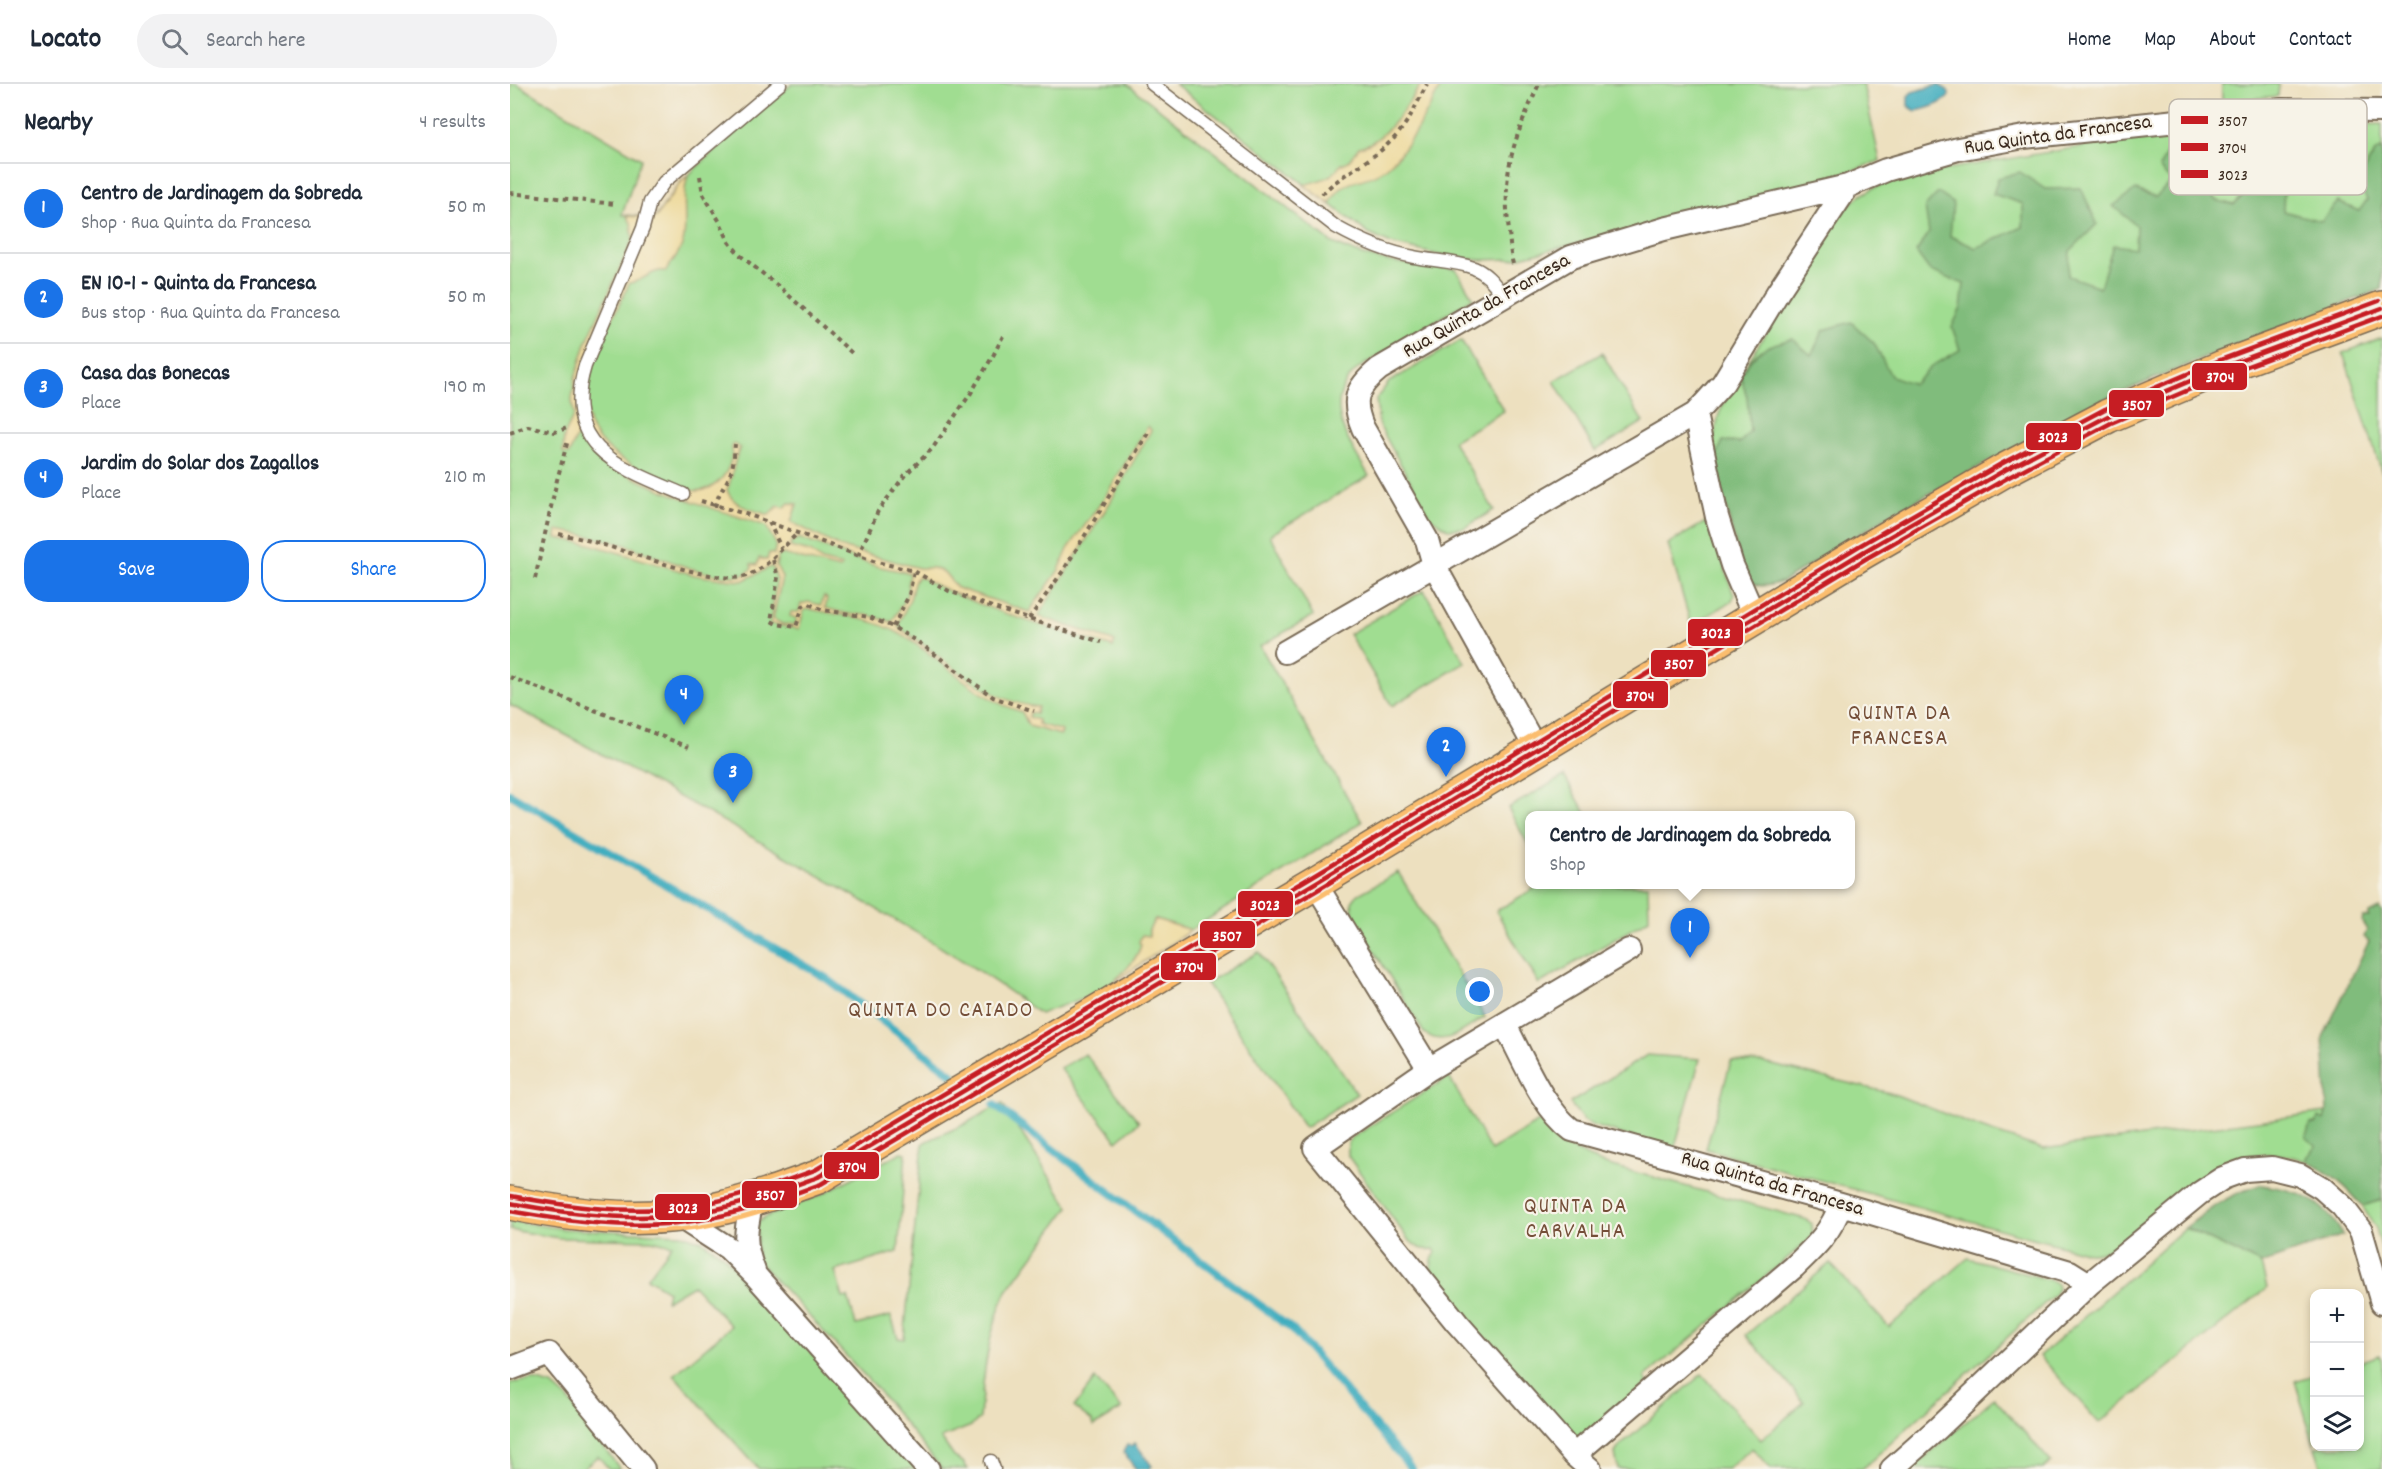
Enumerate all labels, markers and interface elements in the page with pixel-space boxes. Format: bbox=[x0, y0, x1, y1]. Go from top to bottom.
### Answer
search box bbox=[137, 14, 557, 68]
text: Locato bbox=[30, 21, 101, 61]
icon: search bbox=[158, 25, 191, 58]
text: Search here bbox=[206, 26, 306, 57]
text: Home bbox=[2067, 26, 2111, 56]
text: Map bbox=[2144, 26, 2176, 56]
text: About bbox=[2209, 26, 2256, 56]
text: Contact bbox=[2289, 26, 2352, 56]
legend bbox=[2169, 99, 2367, 195]
text: Nearby bbox=[24, 105, 92, 142]
street label: Rua Quinta da Francesa bbox=[1962, 108, 2155, 164]
text: 4 results bbox=[419, 109, 486, 137]
text: 3507 bbox=[2218, 111, 2247, 134]
text: 3704 bbox=[2218, 138, 2247, 161]
text: 3023 bbox=[2218, 165, 2248, 188]
text: Centro de Jardinagem da Sobreda bbox=[81, 179, 362, 210]
text: 1 bbox=[41, 194, 46, 222]
text: 50 m bbox=[448, 194, 486, 222]
text: Shop · Rua Quinta da Francesa bbox=[81, 210, 311, 238]
street label: Rua Quinta da Francesa bbox=[1398, 246, 1577, 367]
text: EN 10-1 - Quinta da Francesa bbox=[81, 269, 316, 300]
text: 2 bbox=[39, 284, 48, 312]
text: 50 m bbox=[448, 284, 486, 312]
text: Bus stop · Rua Quinta da Francesa bbox=[81, 300, 340, 328]
text: Casa das Bonecas bbox=[81, 359, 230, 390]
line badge: 3704 bbox=[2191, 362, 2248, 391]
text: 3704 bbox=[2206, 367, 2234, 390]
text: 3 bbox=[39, 374, 48, 402]
text: 190 m bbox=[443, 374, 486, 402]
line badge: 3507 bbox=[2108, 389, 2165, 418]
text: Place bbox=[81, 390, 121, 418]
text: 3507 bbox=[2122, 395, 2152, 418]
line badge: 3023 bbox=[2025, 422, 2082, 451]
text: 3023 bbox=[2038, 427, 2068, 450]
text: Jardim do Solar dos Zagallos bbox=[81, 449, 319, 480]
text: 4 bbox=[39, 464, 48, 492]
text: 210 m bbox=[444, 464, 486, 492]
text: Place bbox=[81, 480, 121, 508]
button: Save bbox=[24, 540, 249, 602]
button: Share bbox=[261, 540, 486, 602]
line badge: 3023 bbox=[1687, 618, 1744, 647]
text: 3023 bbox=[1701, 623, 1731, 646]
line badge: 3507 bbox=[1650, 649, 1707, 678]
text: 3507 bbox=[1664, 654, 1694, 677]
pin: 4 bbox=[664, 676, 704, 725]
line badge: 3704 bbox=[1612, 680, 1669, 709]
text: 3704 bbox=[1626, 686, 1654, 709]
district label: QUINTA DA FRANCESA bbox=[1848, 699, 1952, 755]
pin: 2 bbox=[1426, 728, 1466, 777]
pin: 3 bbox=[714, 754, 752, 803]
popup bbox=[1525, 811, 1855, 889]
text: Centro de Jardinagem da Sobreda bbox=[1550, 821, 1830, 852]
text: Shop bbox=[1550, 852, 1586, 880]
line badge: 3023 bbox=[1237, 890, 1294, 918]
text: 3023 bbox=[1250, 895, 1280, 918]
pin: 1 bbox=[1670, 908, 1710, 958]
line badge: 3507 bbox=[1199, 920, 1256, 949]
text: 3507 bbox=[1212, 926, 1242, 949]
line badge: 3704 bbox=[1160, 952, 1217, 981]
text: 3704 bbox=[1175, 957, 1203, 980]
your location bbox=[1465, 977, 1494, 1006]
district label: QUINTA DO CAIADO bbox=[848, 996, 1034, 1027]
street label: Rua Quinta da Francesa bbox=[1677, 1145, 1868, 1226]
line badge: 3704 bbox=[823, 1151, 880, 1180]
text: 3704 bbox=[838, 1157, 866, 1180]
line badge: 3507 bbox=[741, 1180, 798, 1209]
text: 3507 bbox=[755, 1185, 785, 1208]
district label: QUINTA DA CARVALHA bbox=[1524, 1192, 1628, 1248]
line badge: 3023 bbox=[654, 1193, 711, 1221]
text: 3023 bbox=[668, 1198, 698, 1221]
map controls bbox=[2310, 1289, 2364, 1451]
button: + bbox=[2310, 1289, 2364, 1343]
button: − bbox=[2310, 1343, 2364, 1397]
button: layers bbox=[2310, 1397, 2364, 1451]

